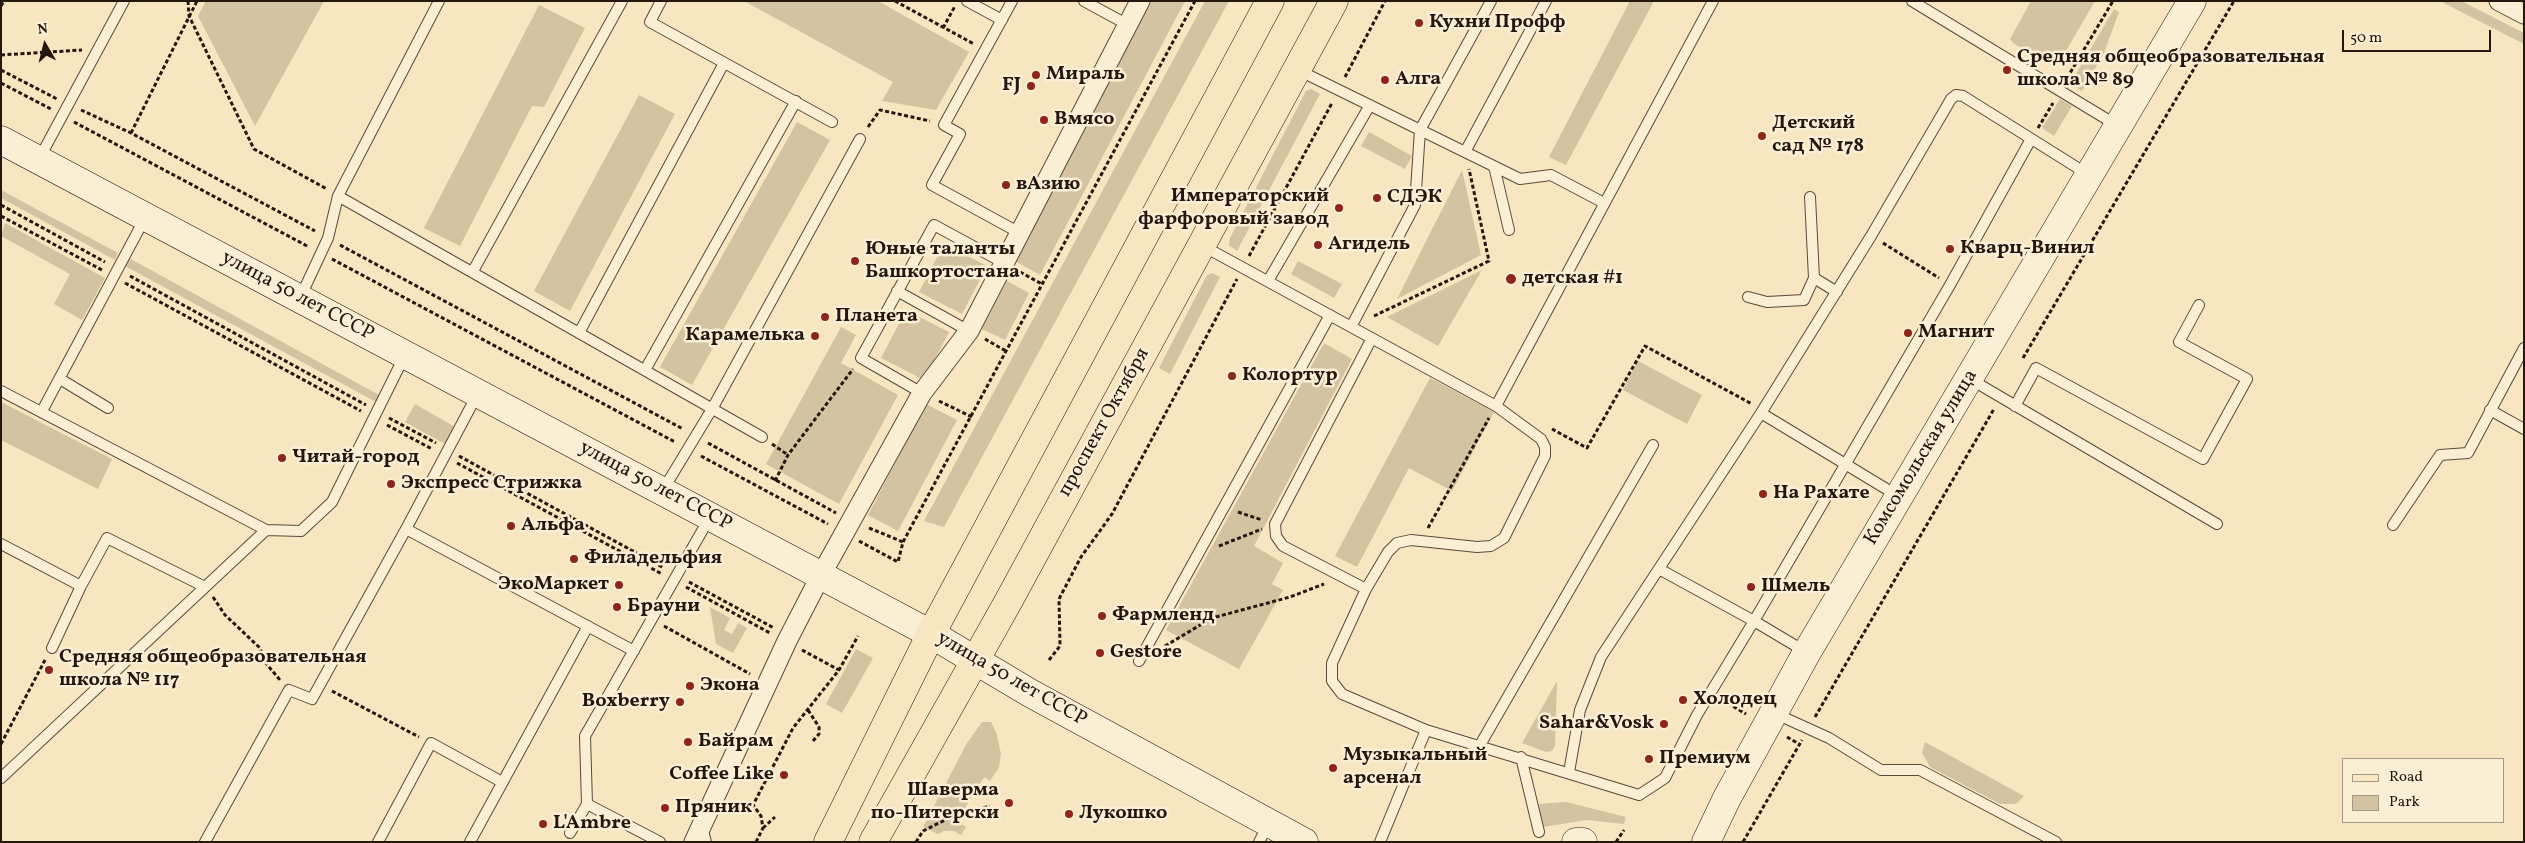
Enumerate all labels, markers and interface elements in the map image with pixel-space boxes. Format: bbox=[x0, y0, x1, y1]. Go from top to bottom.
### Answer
place label: Кухни Профф bbox=[1429, 11, 1566, 35]
marker: Кухни Профф bbox=[1413, 17, 1425, 29]
north arrow bbox=[20, 20, 70, 70]
text: N bbox=[36, 20, 49, 40]
scale bar bbox=[2345, 20, 2494, 52]
text: 50 m bbox=[2350, 28, 2382, 49]
place label: Средняя общеобразовательная школа № 89 bbox=[2017, 46, 2325, 93]
place label: Мираль bbox=[1046, 63, 1125, 87]
marker: Средняя общеобразовательная школа № 89 bbox=[2001, 64, 2013, 76]
place label: Алга bbox=[1395, 68, 1441, 92]
marker: Мираль bbox=[1030, 69, 1042, 81]
place label: FJ bbox=[1002, 74, 1021, 98]
marker: Алга bbox=[1379, 74, 1391, 86]
marker: FJ bbox=[1025, 80, 1037, 92]
place label: Вмясо bbox=[1054, 108, 1115, 132]
place label: Детский сад № 178 bbox=[1772, 112, 1864, 159]
marker: Вмясо bbox=[1038, 114, 1050, 126]
marker: Детский сад № 178 bbox=[1756, 130, 1768, 142]
place label: вАзию bbox=[1016, 173, 1080, 197]
marker: вАзию bbox=[1000, 179, 1012, 191]
place label: Императорский фарфоровый завод bbox=[1138, 185, 1329, 232]
place label: СДЭК bbox=[1387, 186, 1442, 210]
marker: СДЭК bbox=[1371, 192, 1383, 204]
marker: Императорский фарфоровый завод bbox=[1333, 202, 1345, 214]
place label: Агидель bbox=[1328, 233, 1410, 257]
place label: Кварц-Винил bbox=[1960, 237, 2095, 261]
place label: Юные таланты Башкортостана bbox=[865, 238, 1020, 285]
marker: Агидель bbox=[1312, 239, 1324, 251]
marker: Кварц-Винил bbox=[1944, 243, 1956, 255]
street label: улица 50 лет СССР bbox=[217, 247, 377, 347]
marker: Юные таланты Башкортостана bbox=[849, 255, 861, 267]
place label: детская #1 bbox=[1522, 267, 1623, 291]
marker: детская #1 bbox=[1504, 272, 1518, 286]
place label: Планета bbox=[835, 305, 918, 329]
marker: Планета bbox=[819, 311, 831, 323]
place label: Магнит bbox=[1918, 321, 1995, 345]
place label: Карамелька bbox=[685, 324, 805, 348]
marker: Магнит bbox=[1902, 327, 1914, 339]
marker: Карамелька bbox=[809, 330, 821, 342]
street label: проспект Октября bbox=[1054, 344, 1156, 502]
place label: Колортур bbox=[1242, 364, 1338, 388]
street label: Комсомольская улица bbox=[1860, 366, 1984, 550]
marker: Колортур bbox=[1226, 370, 1238, 382]
street label: улица 50 лет СССР bbox=[575, 437, 735, 537]
place label: Читай-город bbox=[292, 446, 420, 470]
marker: Читай-город bbox=[276, 452, 288, 464]
place label: Экспресс Стрижка bbox=[401, 472, 582, 496]
marker: Экспресс Стрижка bbox=[385, 478, 397, 490]
place label: На Рахате bbox=[1773, 482, 1870, 506]
marker: На Рахате bbox=[1757, 488, 1769, 500]
place label: Альфа bbox=[521, 514, 585, 538]
marker: Альфа bbox=[505, 520, 517, 532]
place label: Филадельфия bbox=[584, 547, 722, 571]
marker: Филадельфия bbox=[568, 553, 580, 565]
place label: ЭкоМаркет bbox=[498, 573, 609, 597]
place label: Шмель bbox=[1761, 575, 1830, 599]
marker: ЭкоМаркет bbox=[613, 579, 625, 591]
marker: Шмель bbox=[1745, 581, 1757, 593]
place label: Брауни bbox=[627, 595, 700, 619]
marker: Брауни bbox=[611, 601, 623, 613]
place label: Фармленд bbox=[1112, 604, 1215, 628]
marker: Фармленд bbox=[1096, 610, 1108, 622]
street label: улица 50 лет СССР bbox=[932, 627, 1090, 733]
place label: Gestore bbox=[1110, 641, 1182, 665]
place label: Средняя общеобразовательная школа № 117 bbox=[59, 646, 367, 693]
marker: Gestore bbox=[1094, 647, 1106, 659]
marker: Средняя общеобразовательная школа № 117 bbox=[43, 664, 55, 676]
place label: Экона bbox=[700, 674, 760, 698]
marker: Экона bbox=[684, 680, 696, 692]
place label: Холодец bbox=[1693, 688, 1777, 712]
place label: Boxberry bbox=[582, 690, 670, 714]
marker: Холодец bbox=[1677, 694, 1689, 706]
marker: Boxberry bbox=[674, 696, 686, 708]
place label: Sahar&Vosk bbox=[1539, 712, 1654, 736]
marker: Sahar&Vosk bbox=[1658, 718, 1670, 730]
place label: Байрам bbox=[698, 730, 774, 754]
marker: Байрам bbox=[682, 736, 694, 748]
place label: Музыкальный арсенал bbox=[1343, 744, 1487, 791]
place label: Премиум bbox=[1659, 747, 1751, 771]
marker: Премиум bbox=[1643, 753, 1655, 765]
legend bbox=[2342, 758, 2505, 823]
marker: Музыкальный арсенал bbox=[1327, 762, 1339, 774]
place label: Coffee Like bbox=[669, 763, 774, 787]
text: Road bbox=[2389, 767, 2423, 788]
marker: Coffee Like bbox=[778, 769, 790, 781]
place label: Шаверма по-Питерски bbox=[871, 779, 999, 826]
text: Park bbox=[2389, 792, 2420, 813]
place label: Пряник bbox=[675, 796, 752, 820]
marker: Шаверма по-Питерски bbox=[1003, 797, 1015, 809]
marker: Пряник bbox=[659, 802, 671, 814]
place label: Лукошко bbox=[1079, 802, 1167, 826]
marker: Лукошко bbox=[1063, 808, 1075, 820]
place label: L'Ambre bbox=[553, 812, 631, 836]
marker: L'Ambre bbox=[537, 818, 549, 830]

